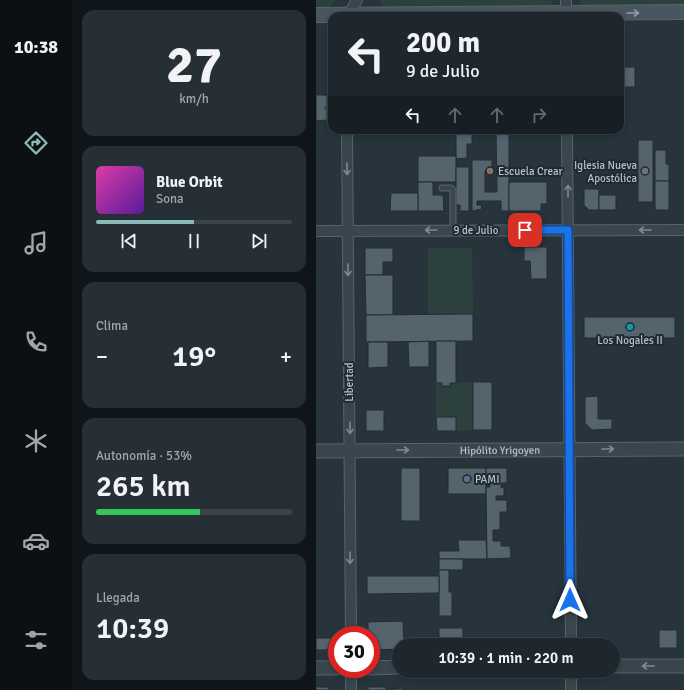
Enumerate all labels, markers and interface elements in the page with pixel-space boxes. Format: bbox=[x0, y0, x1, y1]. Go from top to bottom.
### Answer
one-way arrow bbox=[626, 9, 639, 17]
text: 200 m bbox=[406, 26, 480, 60]
icon: left bbox=[340, 28, 392, 80]
text: 27 bbox=[166, 33, 222, 97]
text: 10:38 bbox=[14, 36, 58, 58]
text: 9 de Julio bbox=[406, 60, 480, 82]
text: km/h bbox=[179, 91, 209, 107]
icon: left bbox=[402, 104, 424, 126]
icon: ahead bbox=[444, 104, 466, 126]
icon: ahead bbox=[486, 104, 508, 126]
icon: right bbox=[528, 104, 550, 126]
icon: directions bbox=[22, 129, 50, 157]
place label: Iglesia Nueva Apostólica bbox=[574, 159, 637, 185]
one-way arrow bbox=[343, 162, 351, 175]
place label: Escuela Crear bbox=[498, 165, 563, 178]
marker: Escuela Crear bbox=[485, 166, 495, 176]
marker: Iglesia Nueva Apostólica bbox=[640, 166, 650, 176]
text: Blue Orbit bbox=[156, 173, 223, 191]
one-way arrow bbox=[564, 185, 571, 198]
text: Sona bbox=[156, 191, 184, 207]
pin bbox=[508, 213, 542, 247]
icon: arrive bbox=[514, 219, 536, 241]
street label: 9 de Julio bbox=[454, 224, 499, 237]
one-way arrow bbox=[425, 226, 438, 234]
one-way arrow bbox=[639, 226, 652, 234]
icon: music bbox=[22, 229, 50, 257]
icon: previous bbox=[118, 230, 140, 252]
icon: pause bbox=[183, 230, 205, 252]
icon: next bbox=[248, 230, 270, 252]
one-way arrow bbox=[344, 263, 352, 276]
text: Clima bbox=[96, 318, 128, 334]
marker: Los Nogales II bbox=[625, 322, 635, 332]
icon: phone bbox=[22, 328, 50, 356]
place label: Los Nogales II bbox=[597, 334, 663, 347]
text: 19° bbox=[172, 338, 216, 375]
text: − bbox=[96, 343, 108, 370]
text: + bbox=[280, 343, 292, 370]
street label: Libertad bbox=[343, 362, 356, 402]
one-way arrow bbox=[346, 421, 353, 434]
icon: climate bbox=[22, 427, 50, 455]
street label: Hipólito Yrigoyen bbox=[460, 443, 540, 457]
one-way arrow bbox=[601, 445, 614, 453]
one-way arrow bbox=[396, 447, 409, 454]
text: Autonomía · 53% bbox=[96, 448, 192, 464]
text: 265 km bbox=[96, 468, 191, 505]
place label: PAMI bbox=[475, 473, 499, 486]
marker: PAMI bbox=[462, 474, 472, 484]
icon: car bbox=[22, 527, 50, 555]
one-way arrow bbox=[346, 551, 354, 564]
position arrow bbox=[549, 579, 591, 621]
text: Llegada bbox=[96, 590, 140, 606]
text: 10:39 bbox=[96, 610, 169, 647]
icon: filters bbox=[22, 626, 50, 654]
speed limit sign: 30 bbox=[328, 626, 380, 678]
text: 10:39 · 1 min · 220 m bbox=[439, 649, 573, 667]
one-way arrow bbox=[642, 662, 655, 670]

